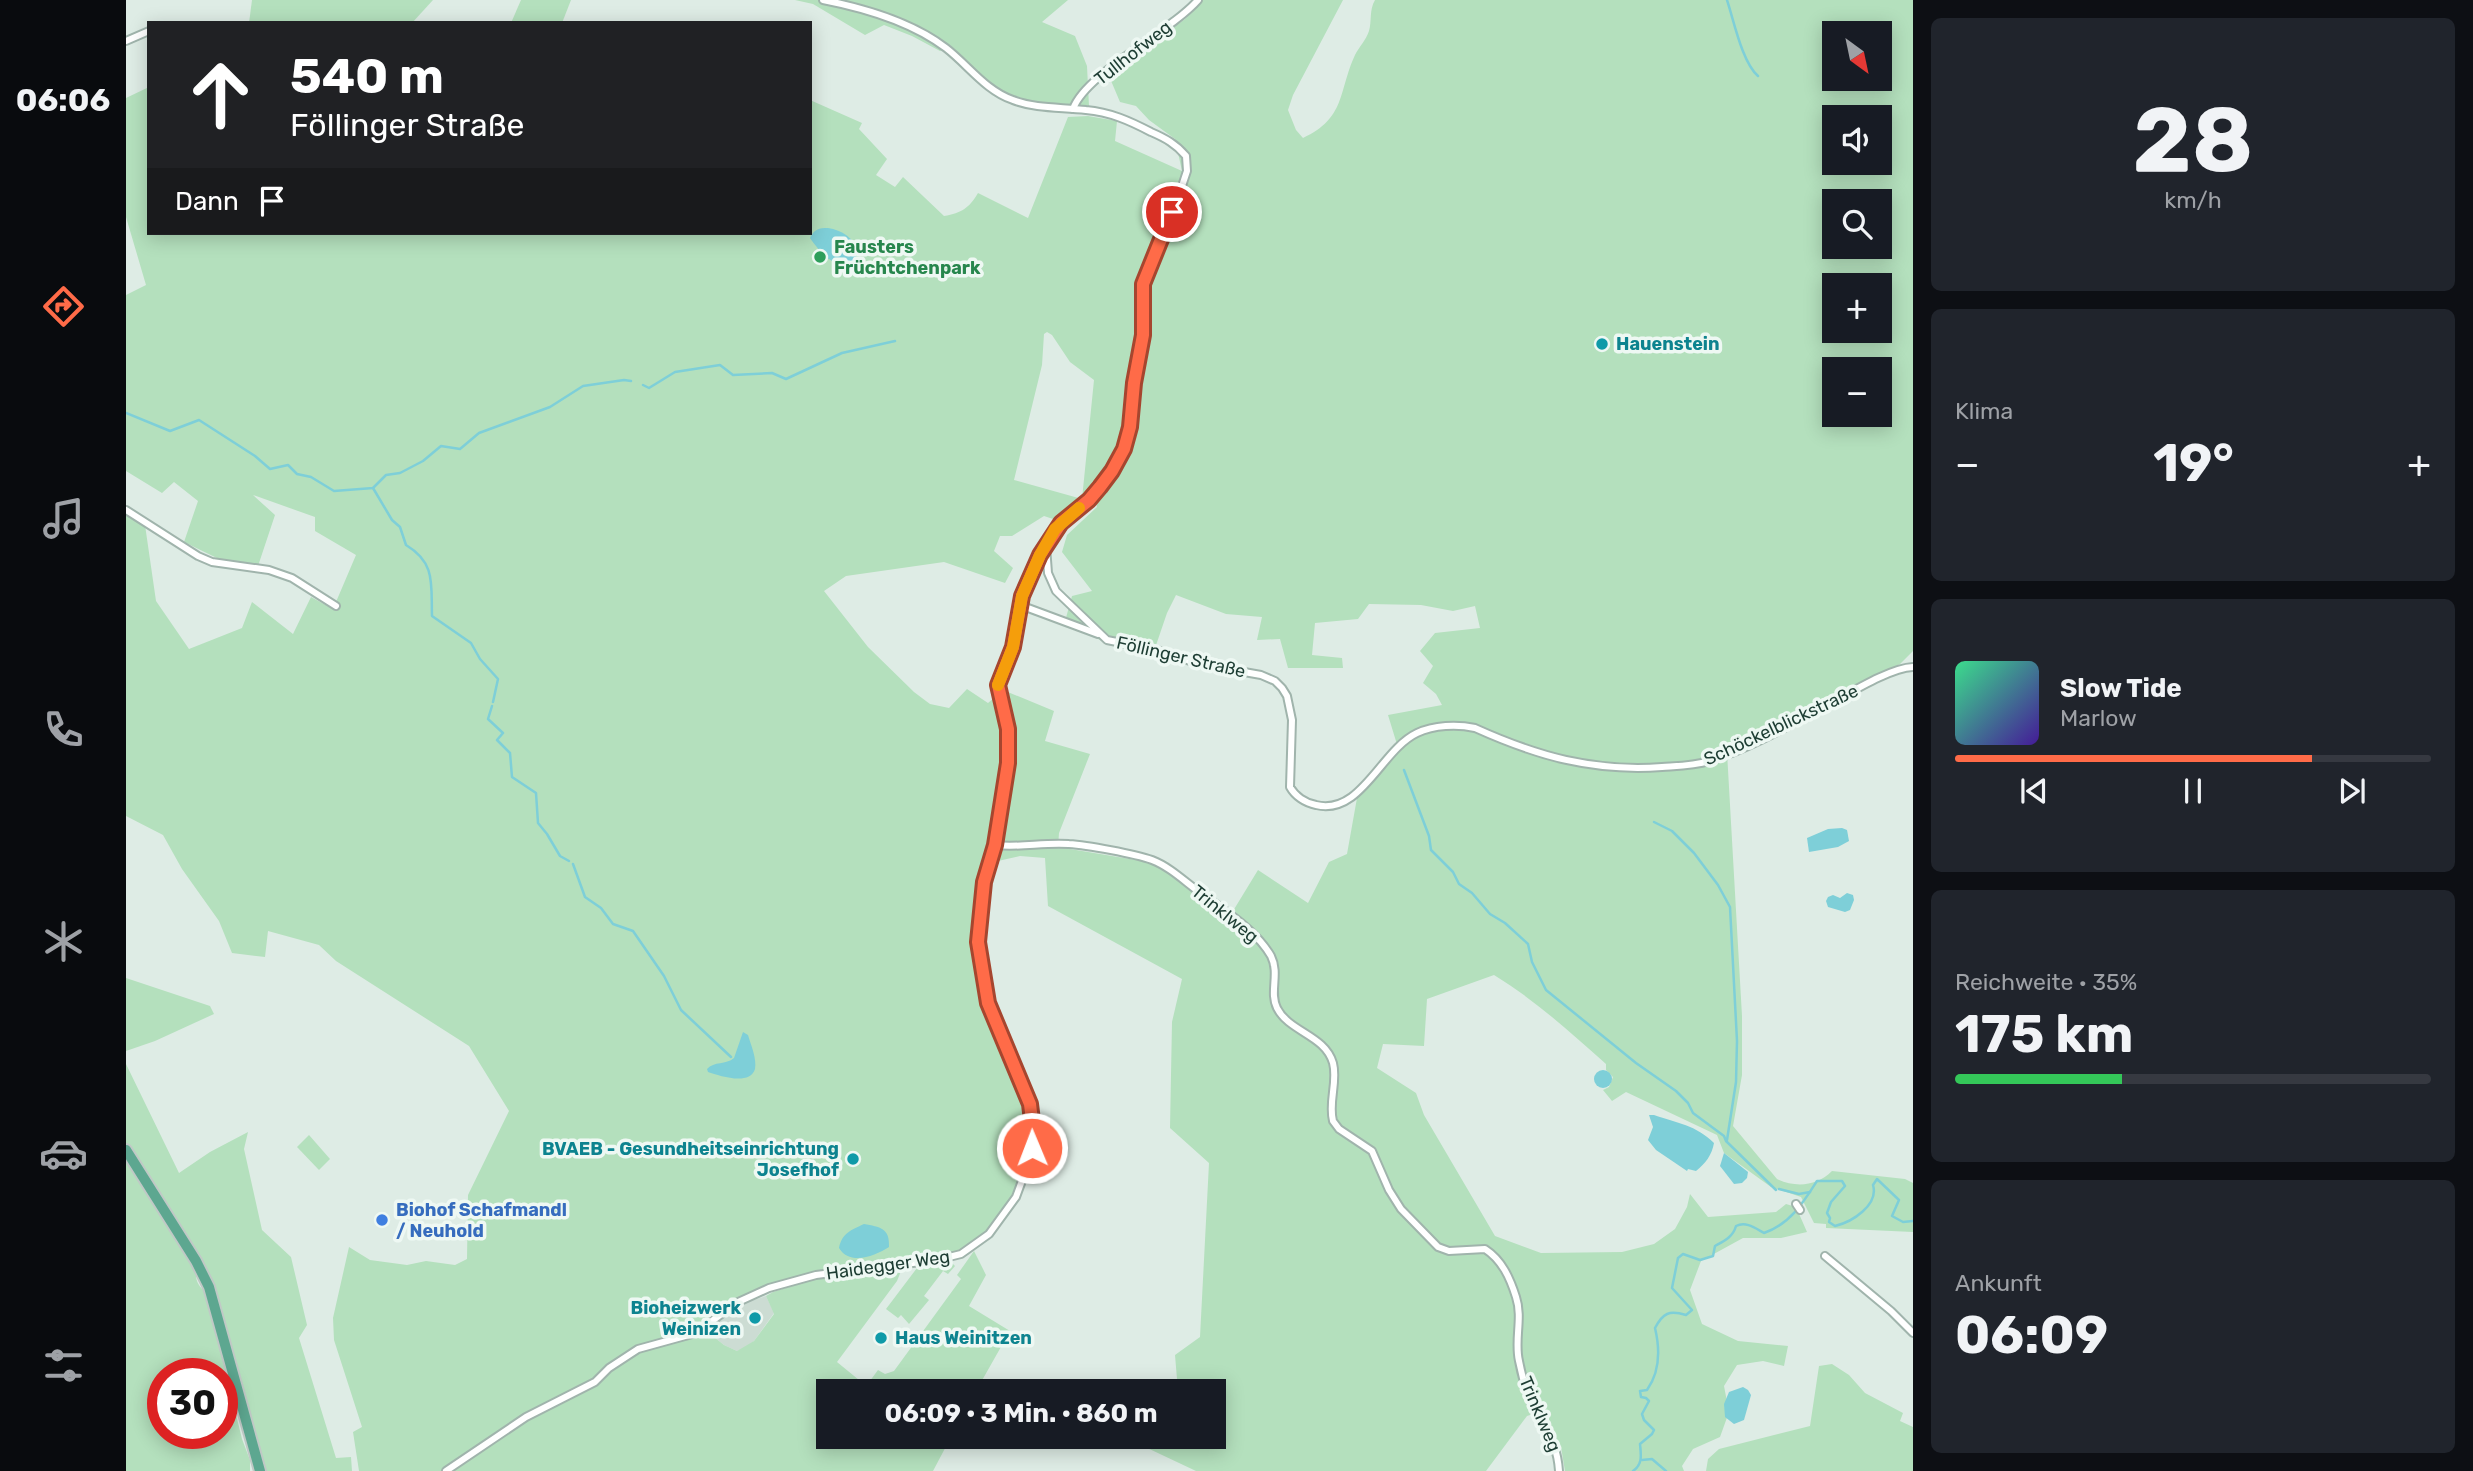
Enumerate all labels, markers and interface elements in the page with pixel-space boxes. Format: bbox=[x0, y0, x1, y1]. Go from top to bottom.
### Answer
street label: Tullhofweg bbox=[1090, 16, 1176, 90]
north arrow bbox=[1822, 21, 1892, 91]
map controls bbox=[1822, 21, 1892, 427]
text: 540 m bbox=[290, 47, 444, 105]
icon: ahead bbox=[175, 49, 266, 140]
text: 06:06 bbox=[16, 81, 110, 119]
text: 28 bbox=[2133, 86, 2253, 194]
button: sound bbox=[1822, 105, 1892, 175]
text: Föllinger Straße bbox=[290, 106, 524, 144]
icon: arrive bbox=[253, 182, 291, 220]
pin bbox=[1142, 182, 1202, 242]
text: Dann bbox=[175, 186, 239, 217]
text: km/h bbox=[2164, 186, 2222, 214]
button: search bbox=[1822, 189, 1892, 259]
icon: arrive bbox=[1153, 193, 1191, 231]
place label: Fausters Früchtchenpark bbox=[834, 236, 981, 279]
marker: Fausters Früchtchenpark bbox=[812, 249, 828, 265]
button: + bbox=[1822, 273, 1892, 343]
icon: directions bbox=[39, 282, 88, 331]
place label: Hauenstein bbox=[1616, 333, 1720, 355]
marker: Hauenstein bbox=[1594, 336, 1610, 352]
button: − bbox=[1822, 357, 1892, 427]
text: Klima bbox=[1955, 397, 2013, 425]
text: 19° bbox=[2153, 432, 2234, 494]
text: − bbox=[1955, 441, 1980, 487]
text: + bbox=[2407, 441, 2431, 487]
icon: music bbox=[39, 494, 88, 543]
street label: Föllinger Straße bbox=[1114, 631, 1248, 683]
text: Slow Tide bbox=[2060, 673, 2182, 704]
street label: Schöckelblickstraße bbox=[1700, 680, 1862, 770]
text: Marlow bbox=[2060, 704, 2137, 732]
icon: phone bbox=[39, 705, 88, 754]
icon: previous bbox=[2015, 772, 2053, 810]
icon: pause bbox=[2174, 772, 2212, 810]
icon: next bbox=[2333, 772, 2371, 810]
street label: Trinklweg bbox=[1187, 880, 1263, 948]
icon: climate bbox=[39, 917, 88, 966]
text: Reichweite · 35% bbox=[1955, 968, 2137, 996]
text: 175 km bbox=[1955, 1003, 2133, 1065]
position arrow bbox=[995, 1111, 1069, 1185]
icon: car bbox=[39, 1129, 88, 1178]
place label: BVAEB - Gesundheitseinrichtung Josefhof bbox=[542, 1138, 839, 1181]
marker: BVAEB - Gesundheitseinrichtung Josefhof bbox=[845, 1151, 861, 1167]
place label: Biohof Schafmandl / Neuhold bbox=[396, 1199, 567, 1242]
marker: Biohof Schafmandl / Neuhold bbox=[374, 1212, 390, 1228]
street label: Haidegger Weg bbox=[825, 1245, 951, 1285]
text: Ankunft bbox=[1955, 1269, 2042, 1297]
place label: Bioheizwerk Weinizen bbox=[630, 1297, 741, 1340]
text: 06:09 bbox=[1955, 1304, 2108, 1366]
marker: Bioheizwerk Weinizen bbox=[747, 1310, 763, 1326]
place label: Haus Weinitzen bbox=[895, 1327, 1032, 1349]
marker: Haus Weinitzen bbox=[873, 1330, 889, 1346]
icon: filters bbox=[39, 1341, 88, 1390]
speed limit sign: 30 bbox=[147, 1358, 238, 1449]
street label: Trinklweg bbox=[1514, 1373, 1566, 1455]
text: 06:09 · 3 Min. · 860 m bbox=[884, 1398, 1158, 1429]

